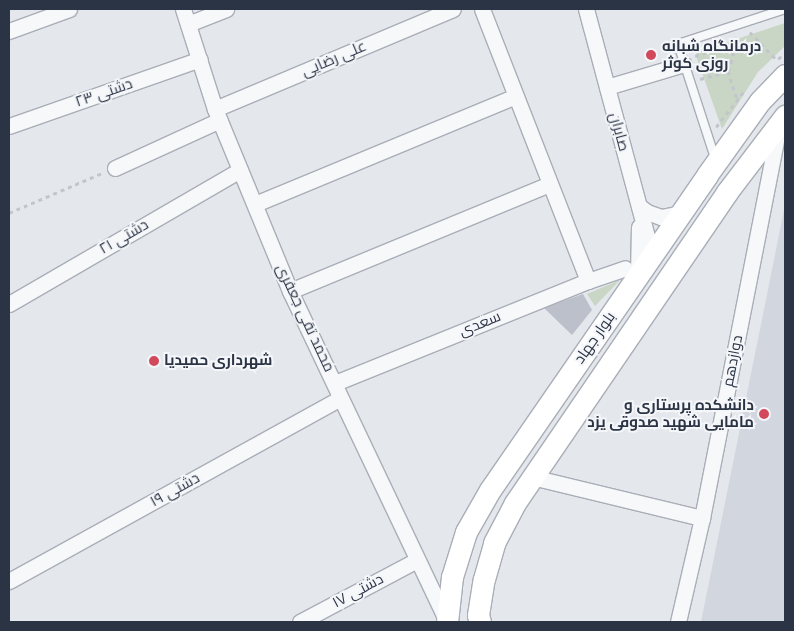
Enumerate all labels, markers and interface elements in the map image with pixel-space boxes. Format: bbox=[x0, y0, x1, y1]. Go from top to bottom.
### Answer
street label: علی رضایی bbox=[299, 37, 369, 81]
place label: درمانگاه شبانه روزی کوثر bbox=[662, 37, 761, 72]
marker: درمانگاه شبانه روزی کوثر bbox=[644, 48, 658, 62]
street label: دشتی ۲۳ bbox=[73, 75, 135, 111]
street label: صابران bbox=[605, 111, 633, 153]
street label: دشتی ۲۱ bbox=[96, 216, 152, 258]
street label: محمد تقی جعفری bbox=[272, 261, 338, 375]
street label: سعدی bbox=[457, 308, 503, 340]
street label: بلوار جهاد bbox=[571, 309, 619, 367]
street label: دوازدهم bbox=[719, 334, 747, 388]
place label: شهرداری حمیدیا bbox=[164, 352, 272, 370]
marker: شهرداری حمیدیا bbox=[148, 355, 160, 367]
place label: دانشکده پرستاری و مامایی شهید صدوقی یزد bbox=[587, 396, 754, 431]
marker: دانشکده پرستاری و مامایی شهید صدوقی یزد bbox=[758, 408, 770, 420]
street label: دشتی ۱۹ bbox=[147, 469, 203, 511]
street label: دشتی ۱۷ bbox=[329, 570, 387, 612]

